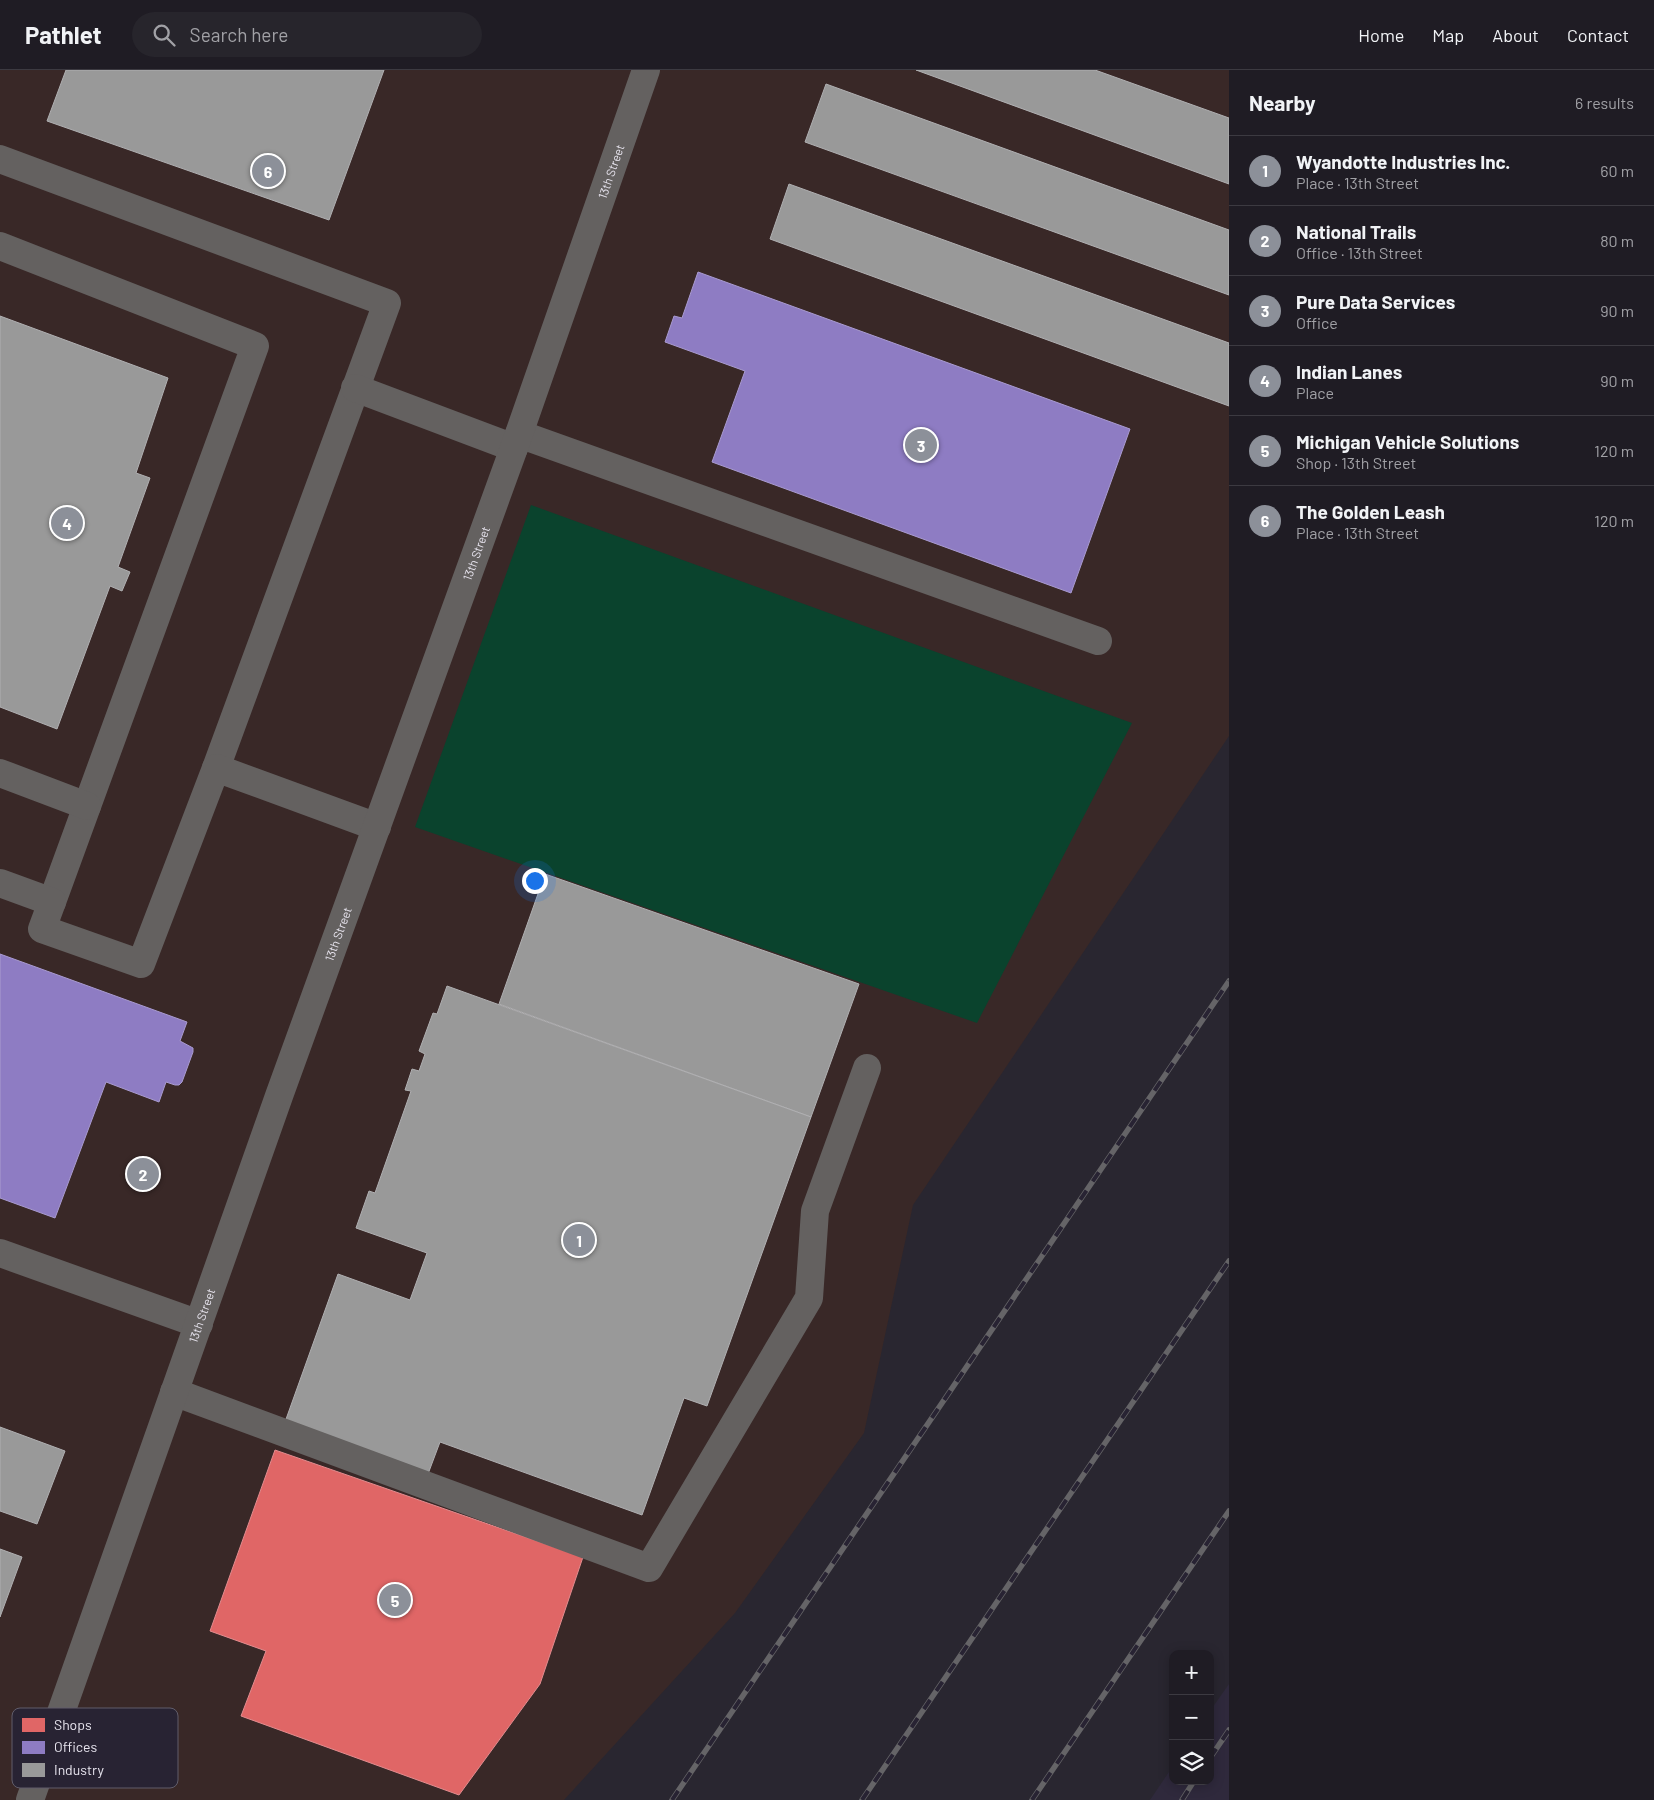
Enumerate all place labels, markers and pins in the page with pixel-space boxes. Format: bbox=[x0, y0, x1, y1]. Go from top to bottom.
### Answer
pin: 6 bbox=[252, 152, 284, 190]
pin: 3 bbox=[905, 426, 937, 464]
pin: 4 bbox=[51, 504, 83, 542]
pin: 2 bbox=[127, 1155, 159, 1193]
pin: 1 bbox=[563, 1221, 595, 1259]
pin: 5 bbox=[379, 1581, 411, 1619]

